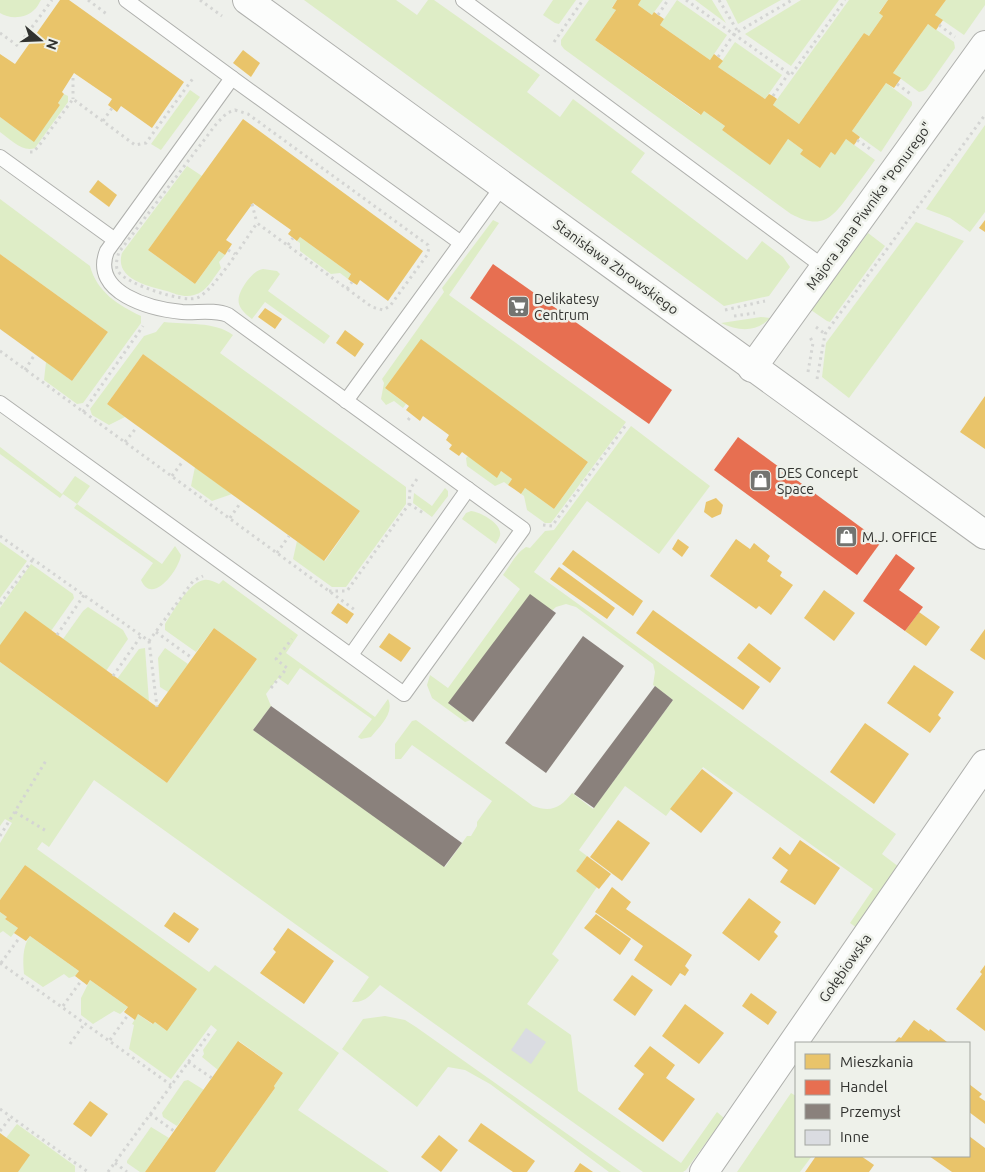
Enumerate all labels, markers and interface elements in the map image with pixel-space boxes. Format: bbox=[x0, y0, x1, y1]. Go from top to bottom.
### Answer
north arrow bbox=[15, 15, 65, 65]
text: N bbox=[43, 37, 62, 52]
street label: Majora Jana Piwnika "Ponurego" bbox=[803, 119, 935, 293]
street label: Stanisława Zbrowskiego bbox=[550, 216, 682, 318]
place label: Delikatesy Centrum bbox=[534, 291, 599, 323]
supermarket icon: Delikatesy Centrum bbox=[506, 295, 530, 319]
place label: DES Concept Space bbox=[777, 465, 858, 497]
shop icon: DES Concept Space bbox=[749, 469, 773, 493]
shop icon: M.J. OFFICE bbox=[834, 525, 858, 549]
place label: M.J. OFFICE bbox=[862, 529, 937, 545]
street label: Gołębiowska bbox=[816, 931, 874, 1005]
legend bbox=[795, 1042, 970, 1157]
text: Mieszkania bbox=[840, 1053, 914, 1070]
text: Handel bbox=[840, 1078, 888, 1095]
text: Przemysł bbox=[840, 1103, 900, 1120]
text: Inne bbox=[840, 1128, 869, 1145]

